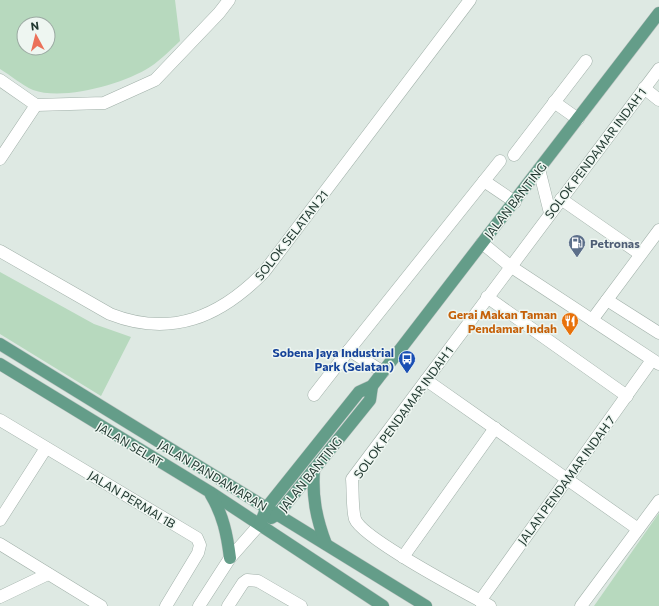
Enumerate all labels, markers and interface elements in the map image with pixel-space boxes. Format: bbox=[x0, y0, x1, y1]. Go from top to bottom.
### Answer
north arrow bbox=[16, 16, 56, 56]
text: N bbox=[30, 19, 40, 33]
street label: SOLOK PENDAMAR INDAH 1 bbox=[541, 85, 649, 221]
street label: JALAN BANTING bbox=[481, 159, 550, 241]
street label: SOLOK SELATAN 21 bbox=[252, 187, 330, 283]
fuel station icon: Petronas bbox=[567, 233, 587, 258]
place label: Petronas bbox=[590, 236, 640, 250]
place label: Gerai Makan Taman Pendamar Indah bbox=[448, 307, 557, 335]
restaurant icon: Gerai Makan Taman Pendamar Indah bbox=[560, 311, 580, 336]
street label: SOLOK PENDAMAR INDAH 1 bbox=[350, 343, 456, 481]
place label: Sobena Jaya Industrial Park (Selatan) bbox=[273, 345, 394, 373]
bus stop icon: Sobena Jaya Industrial Park (Selatan) bbox=[397, 349, 417, 374]
street label: JALAN PENDAMAR INDAH 7 bbox=[515, 413, 618, 548]
street label: JALAN SELAT bbox=[94, 419, 166, 470]
street label: JALAN BANTING bbox=[276, 434, 345, 515]
street label: JALAN PANDAMARAN bbox=[156, 437, 270, 514]
street label: JALAN PERMAI 1B bbox=[85, 467, 178, 532]

